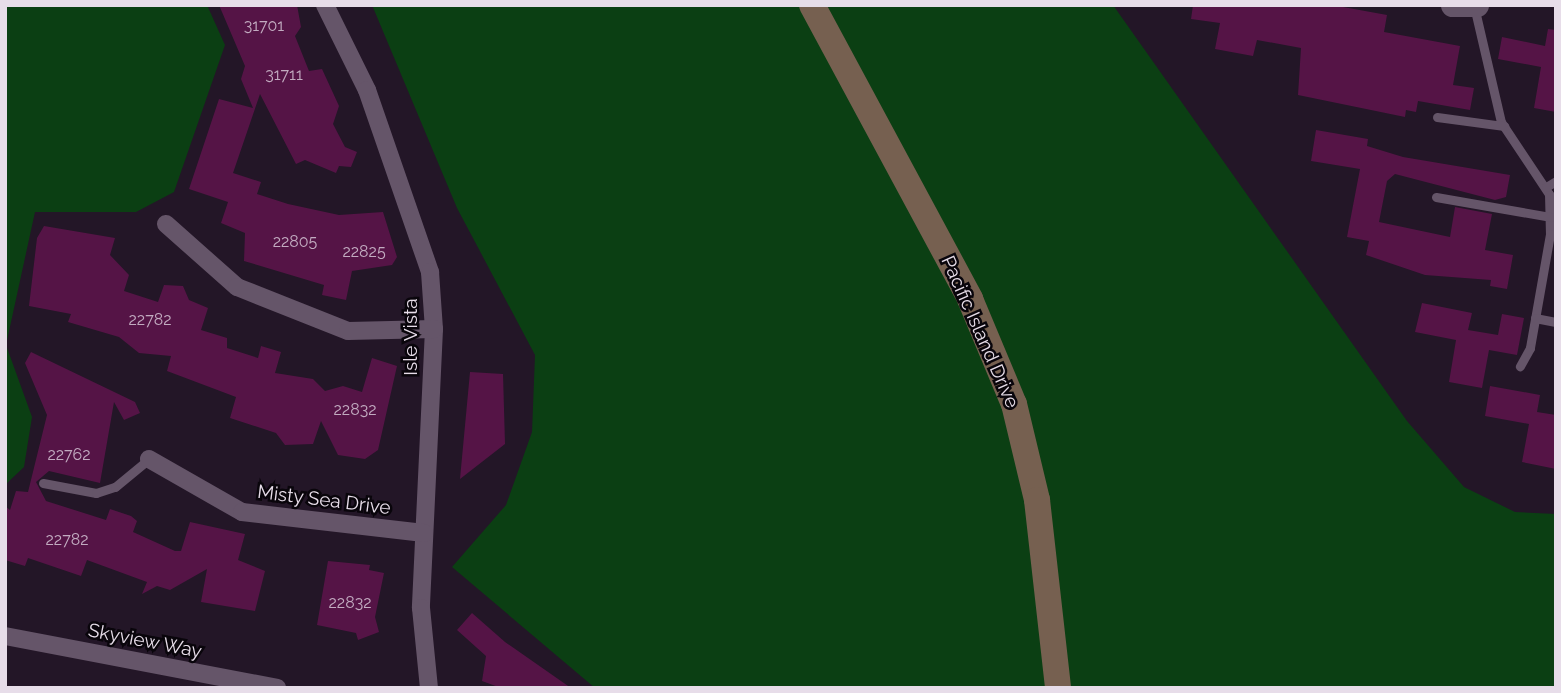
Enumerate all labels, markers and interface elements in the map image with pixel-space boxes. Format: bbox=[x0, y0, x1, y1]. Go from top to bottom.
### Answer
house number: 31701 bbox=[244, 16, 284, 36]
house number: 31711 bbox=[265, 65, 303, 85]
house number: 22805 bbox=[273, 232, 317, 252]
house number: 22825 bbox=[342, 242, 386, 262]
street label: Pacific Island Drive bbox=[936, 253, 1024, 411]
street label: Isle Vista bbox=[400, 298, 422, 376]
house number: 22782 bbox=[128, 310, 172, 330]
house number: 22832 bbox=[333, 400, 377, 420]
house number: 22762 bbox=[47, 445, 91, 465]
street label: Misty Sea Drive bbox=[256, 480, 392, 520]
house number: 22782 bbox=[45, 530, 89, 550]
house number: 22832 bbox=[328, 593, 372, 613]
street label: Skyview Way bbox=[86, 619, 204, 663]

